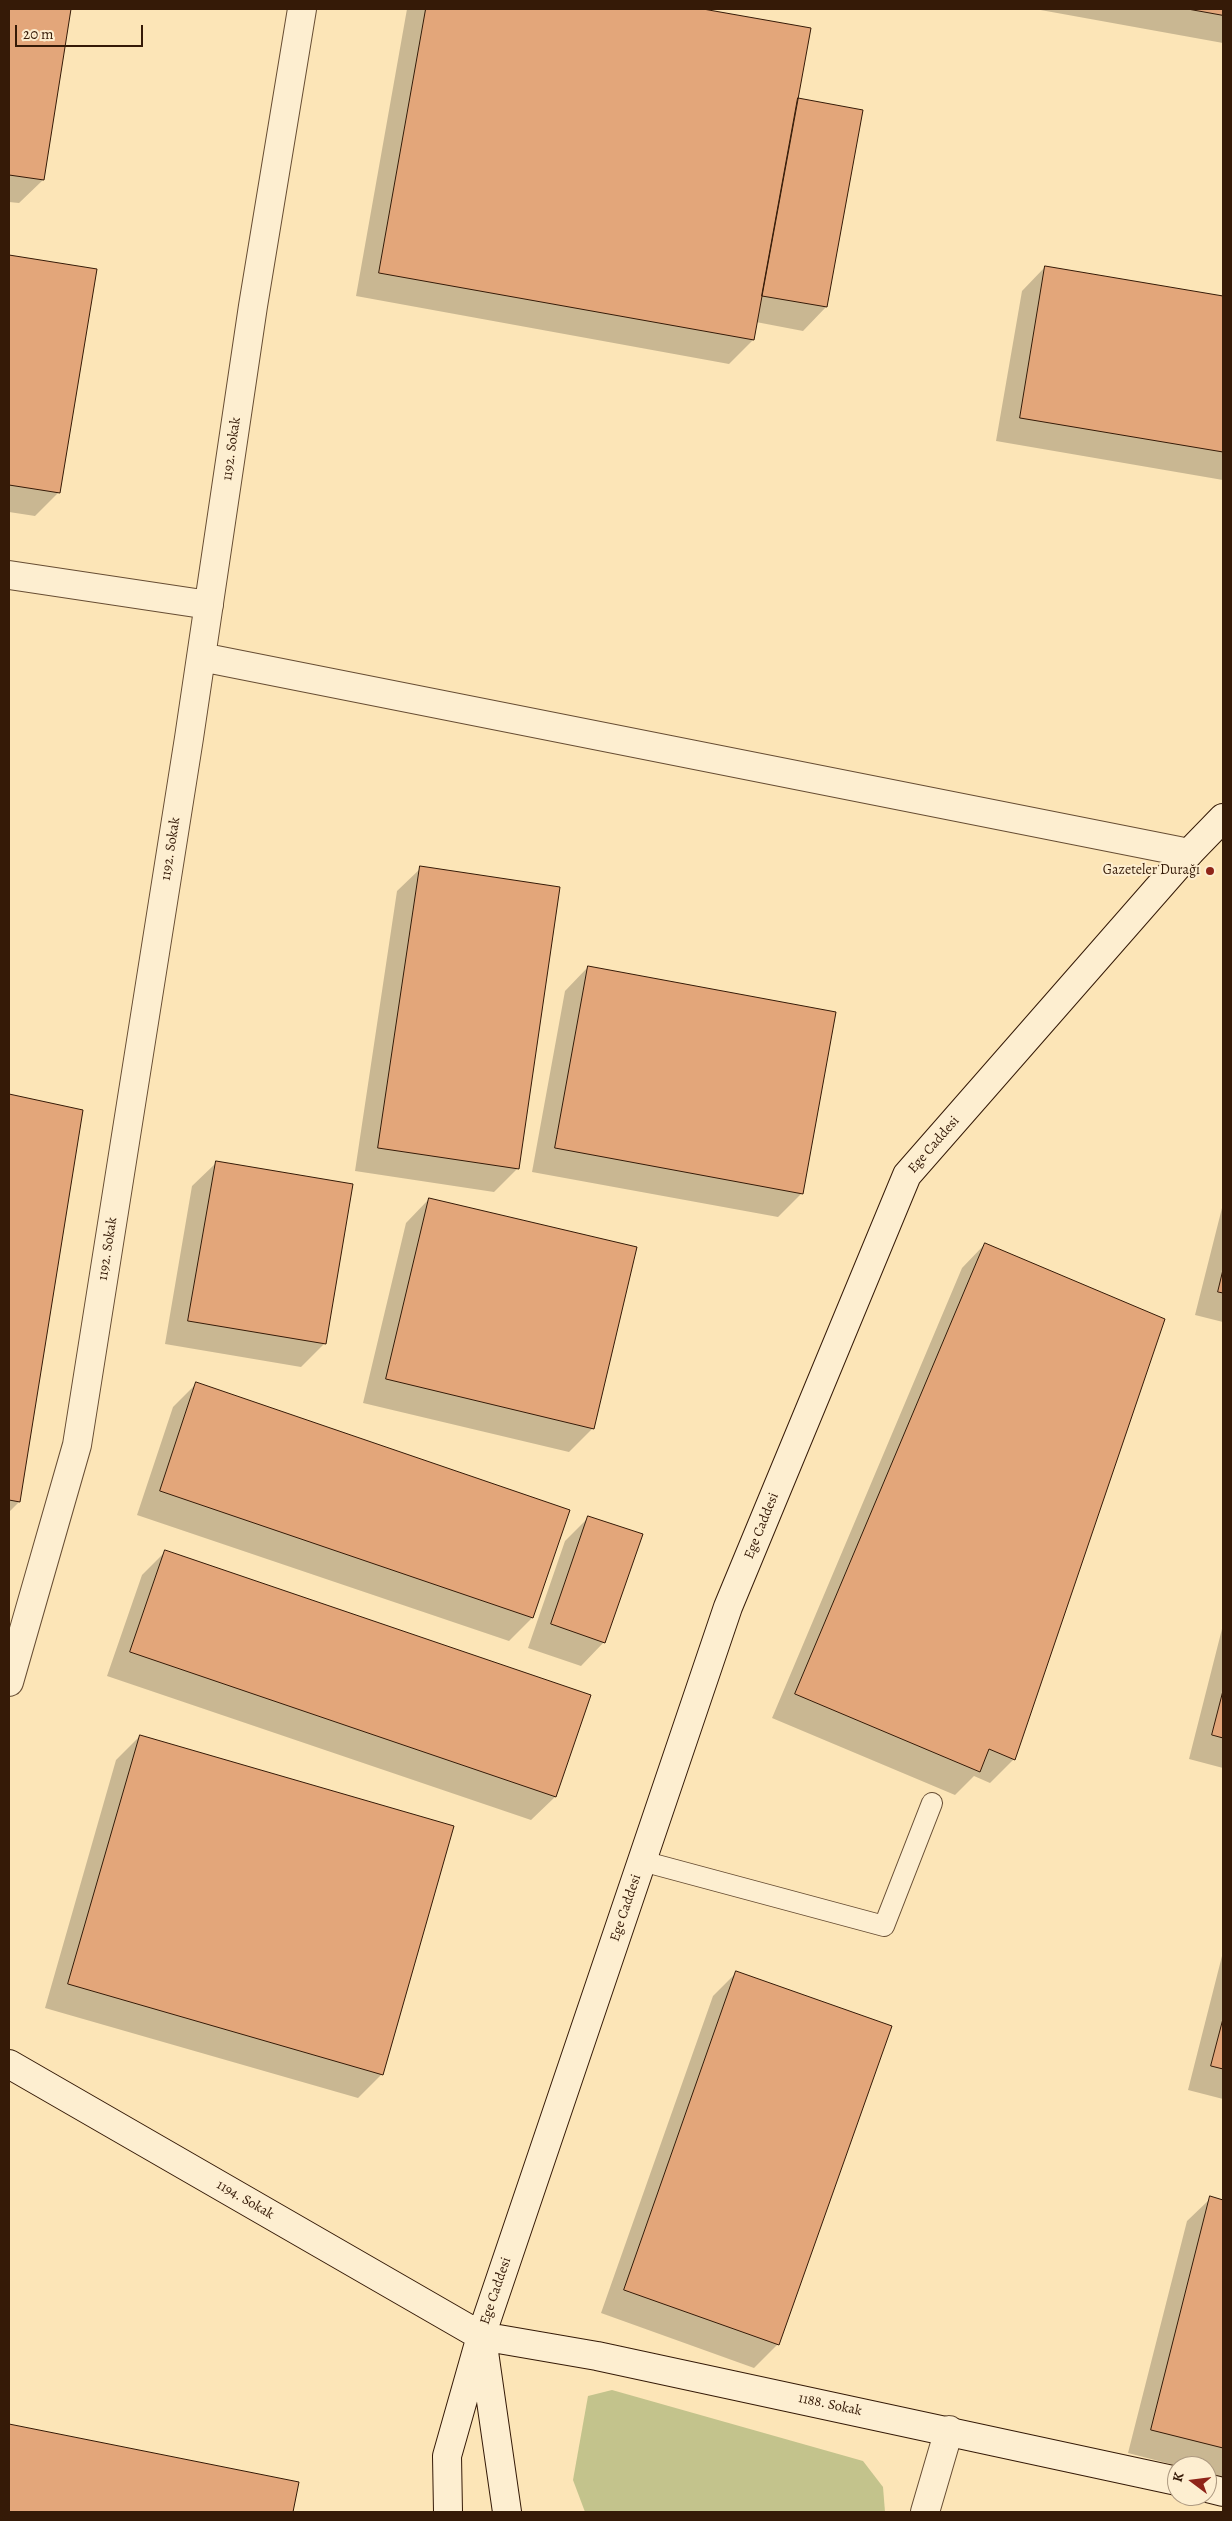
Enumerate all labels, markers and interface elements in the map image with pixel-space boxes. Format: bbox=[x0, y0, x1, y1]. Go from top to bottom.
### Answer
scale bar bbox=[18, 15, 145, 47]
text: 20 m bbox=[23, 24, 54, 44]
street label: 1192. Sokak bbox=[219, 416, 245, 482]
street label: 1192. Sokak bbox=[158, 816, 184, 882]
place label: Gazeteler Durağı bbox=[1103, 863, 1200, 879]
marker: Gazeteler Durağı bbox=[1204, 865, 1216, 877]
street label: Ege Caddesi bbox=[905, 1113, 963, 1177]
street label: 1192. Sokak bbox=[95, 1216, 121, 1282]
street label: Ege Caddesi bbox=[741, 1490, 783, 1562]
street label: Ege Caddesi bbox=[607, 1872, 645, 1944]
street label: 1194. Sokak bbox=[213, 2177, 277, 2223]
street label: Ege Caddesi bbox=[477, 2255, 515, 2327]
street label: 1188. Sokak bbox=[797, 2390, 863, 2420]
north arrow bbox=[1167, 2456, 1217, 2506]
text: K bbox=[1168, 2470, 1188, 2484]

